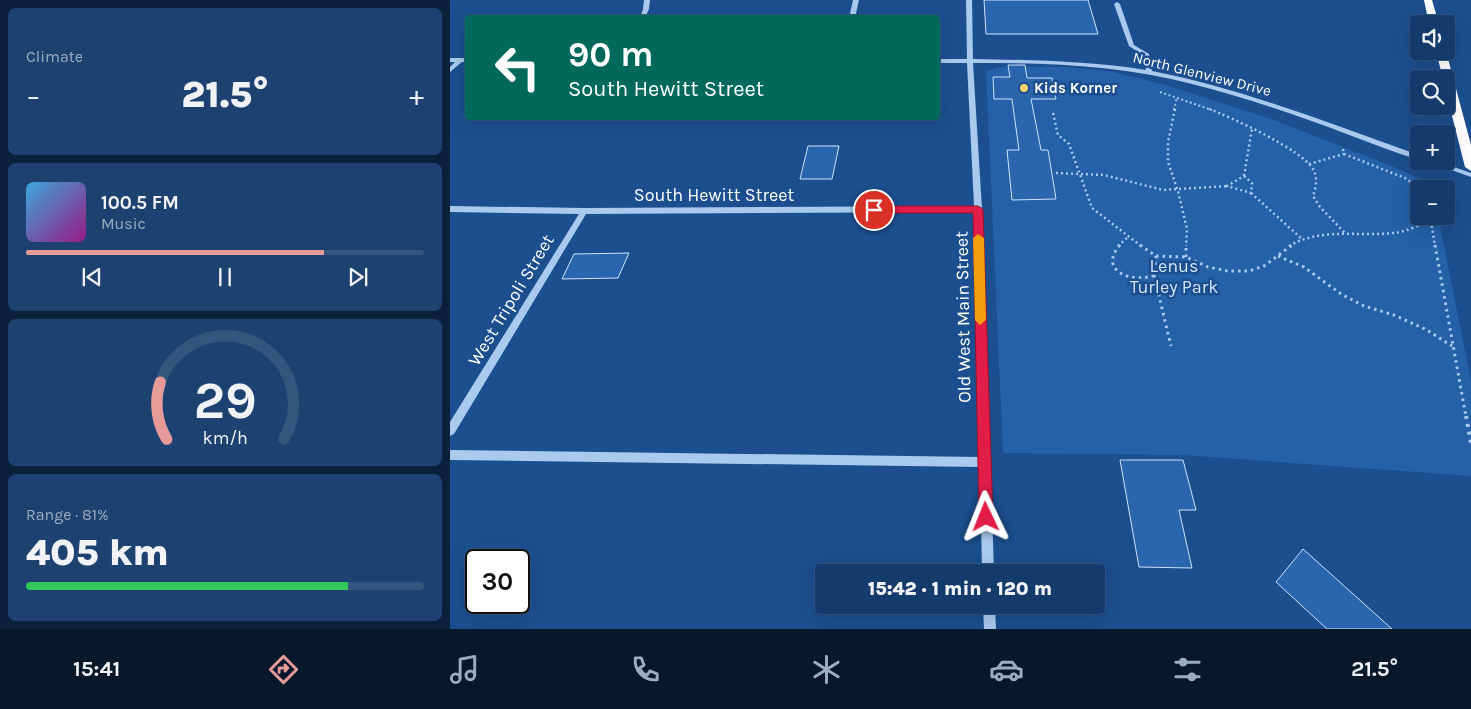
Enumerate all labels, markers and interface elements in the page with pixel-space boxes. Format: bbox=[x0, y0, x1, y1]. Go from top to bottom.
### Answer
map controls bbox=[1410, 15, 1455, 225]
button: sound bbox=[1410, 15, 1455, 60]
text: 90 m bbox=[568, 34, 654, 75]
icon: left bbox=[485, 35, 550, 100]
text: Climate bbox=[26, 47, 83, 66]
street label: North Glenview Drive bbox=[1131, 48, 1273, 100]
button: search bbox=[1410, 70, 1455, 115]
text: 21.5° bbox=[181, 72, 269, 117]
text: South Hewitt Street bbox=[568, 76, 764, 102]
text: − bbox=[26, 79, 41, 112]
text: + bbox=[409, 79, 424, 112]
place label: Kids Korner bbox=[1034, 79, 1117, 97]
marker: Kids Korner bbox=[1018, 82, 1030, 94]
button: + bbox=[1410, 125, 1455, 170]
button: − bbox=[1410, 180, 1455, 225]
street label: South Hewitt Street bbox=[634, 184, 794, 206]
pin bbox=[853, 189, 895, 231]
text: 100.5 FM bbox=[101, 192, 179, 214]
icon: arrive bbox=[860, 196, 888, 224]
text: Music bbox=[101, 214, 146, 233]
street label: West Tripoli Street bbox=[463, 230, 559, 370]
street label: Old West Main Street bbox=[950, 231, 975, 403]
park label: Lenus Turley Park bbox=[1130, 255, 1218, 298]
icon: previous bbox=[78, 263, 106, 291]
icon: pause bbox=[211, 263, 239, 291]
icon: next bbox=[344, 263, 372, 291]
text: 29 bbox=[193, 370, 257, 431]
text: km/h bbox=[202, 428, 248, 449]
position arrow bbox=[959, 490, 1011, 542]
text: Range · 81% bbox=[26, 505, 109, 524]
text: 405 km bbox=[26, 530, 169, 575]
speed limit sign: 30 bbox=[465, 549, 530, 614]
text: 15:42 · 1 min · 120 m bbox=[868, 578, 1052, 600]
icon: directions bbox=[266, 652, 301, 687]
icon: music bbox=[447, 652, 482, 687]
icon: phone bbox=[628, 652, 663, 687]
icon: climate bbox=[809, 652, 844, 687]
icon: car bbox=[989, 652, 1024, 687]
icon: filters bbox=[1170, 652, 1205, 687]
text: 15:41 bbox=[73, 656, 120, 682]
text: 21.5° bbox=[1351, 656, 1398, 682]

